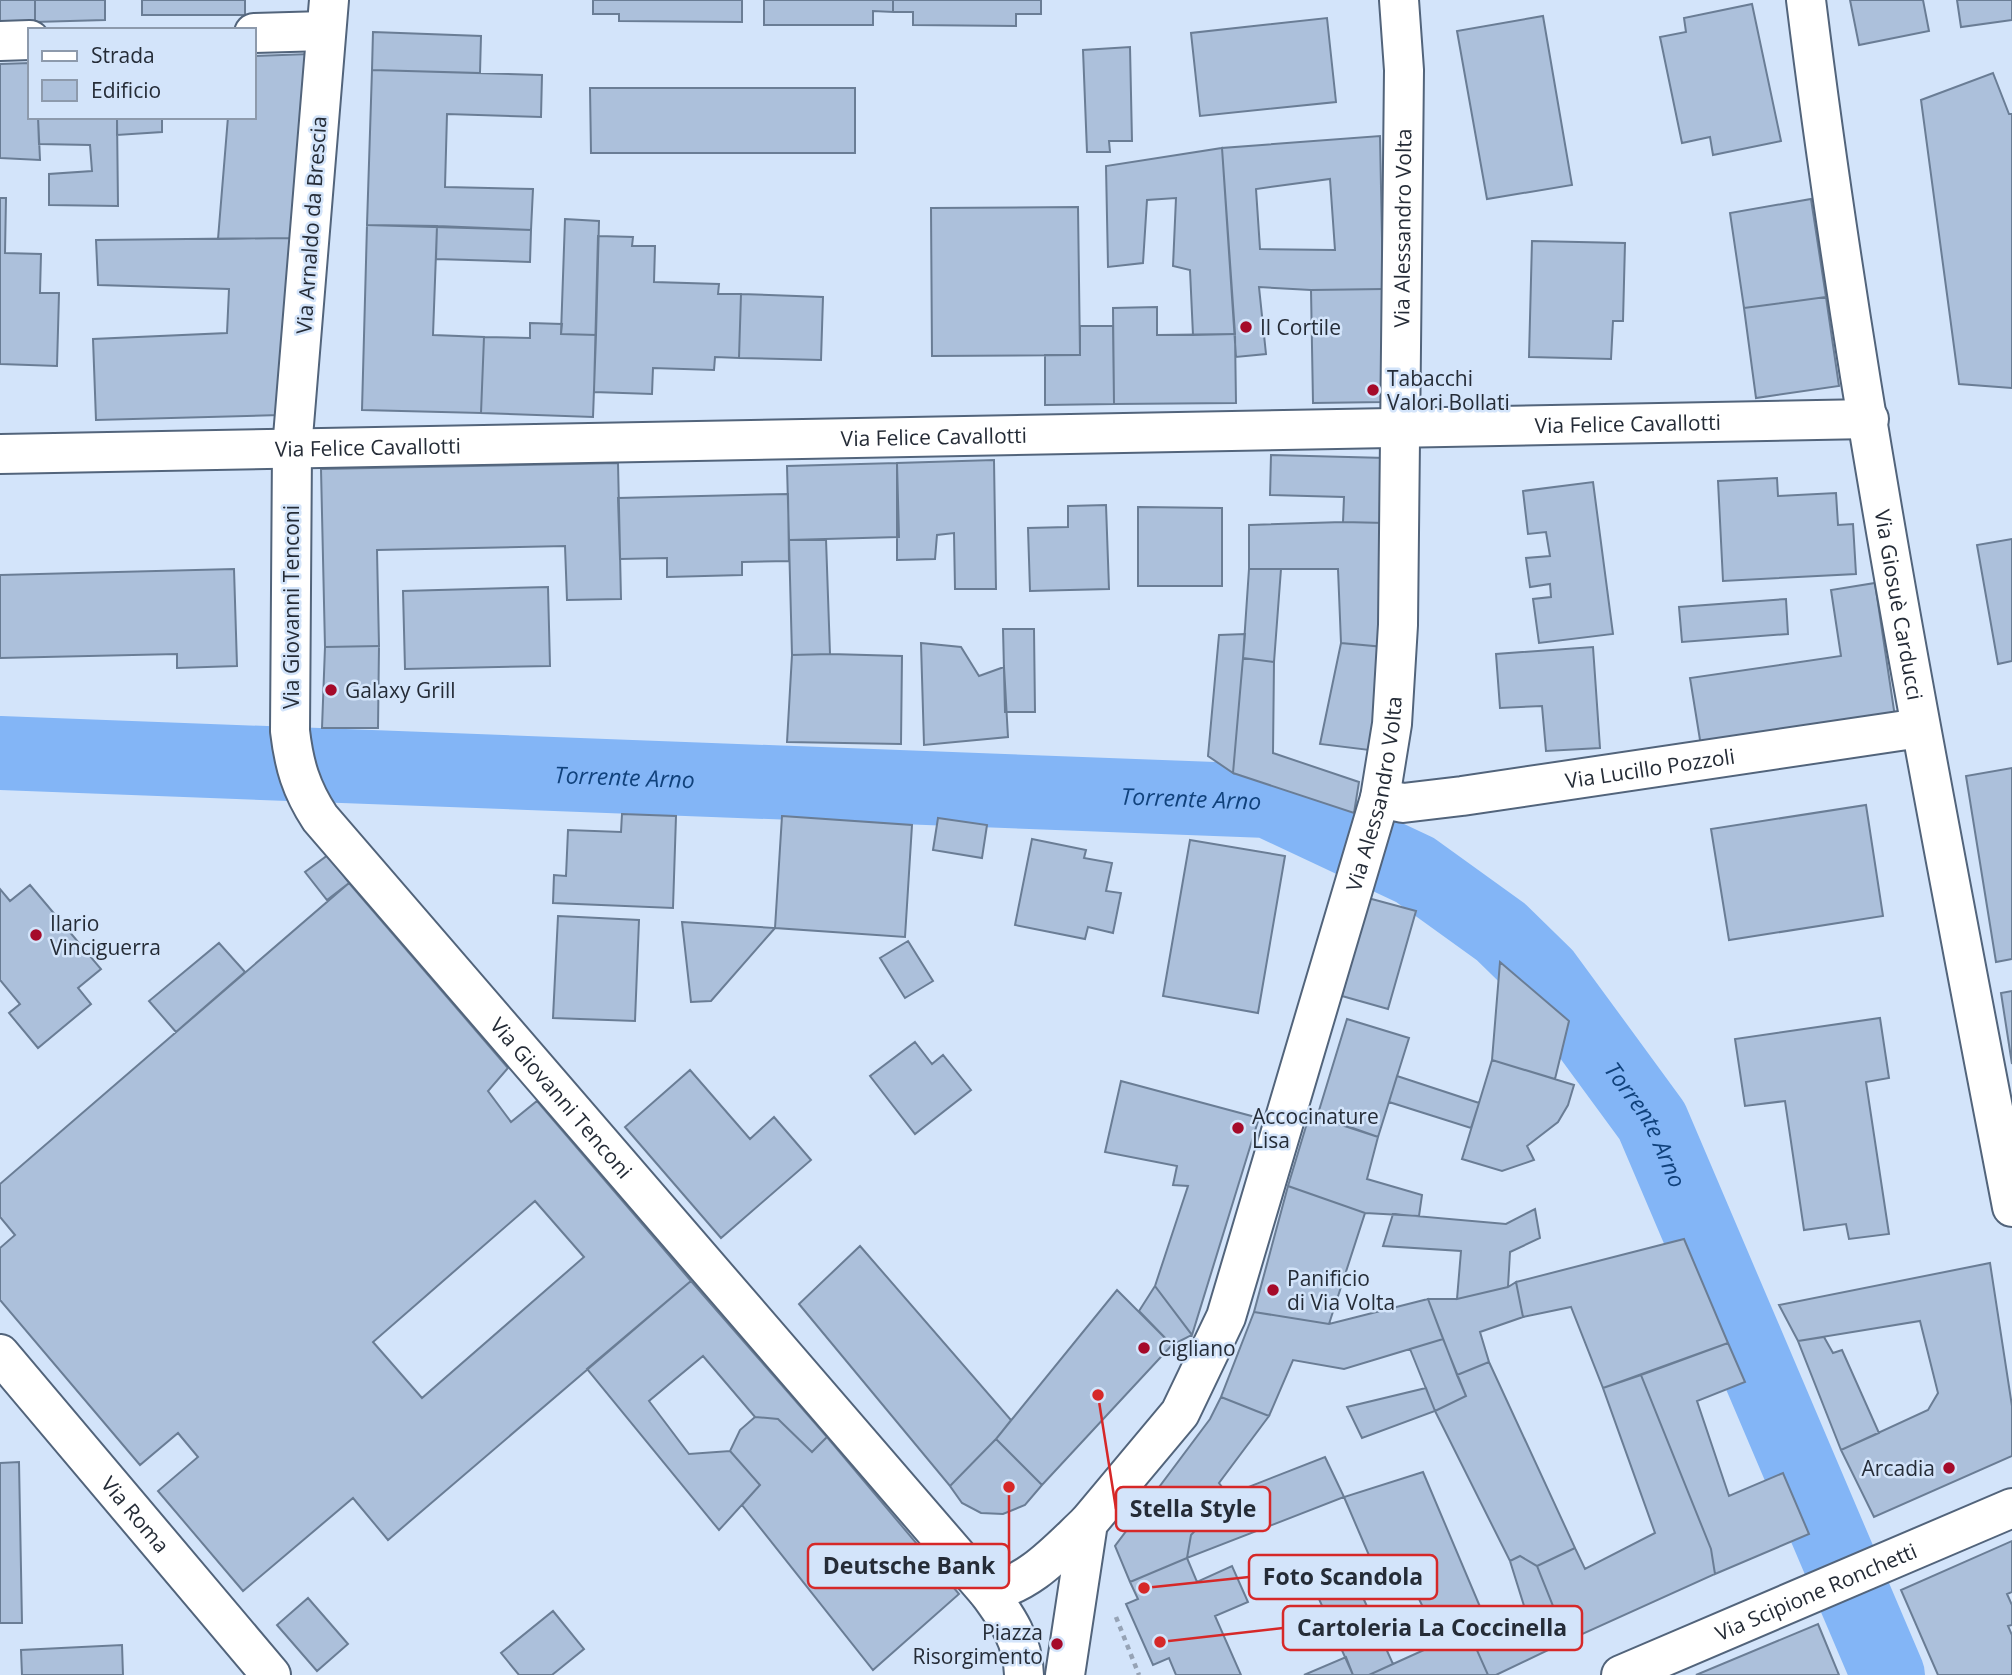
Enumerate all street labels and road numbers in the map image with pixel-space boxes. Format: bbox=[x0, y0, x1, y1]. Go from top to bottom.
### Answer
street label: Via Arnaldo da Brescia bbox=[289, 115, 333, 335]
street label: Via Alessandro Volta bbox=[1387, 128, 1417, 328]
street label: Via Felice Cavallotti bbox=[1534, 408, 1721, 439]
street label: Via Felice Cavallotti bbox=[840, 421, 1027, 452]
street label: Via Felice Cavallotti bbox=[275, 431, 461, 463]
street label: Via Giovanni Tenconi bbox=[277, 505, 305, 709]
street label: Via Giosuè Carducci bbox=[1868, 507, 1930, 702]
street label: Via Alessandro Volta bbox=[1339, 696, 1408, 895]
street label: Via Lucillo Pozzoli bbox=[1563, 742, 1737, 795]
street label: Via Giovanni Tenconi bbox=[484, 1011, 639, 1184]
street label: Via Roma bbox=[95, 1470, 176, 1559]
street label: Via Scipione Ronchetti bbox=[1711, 1536, 1921, 1647]

